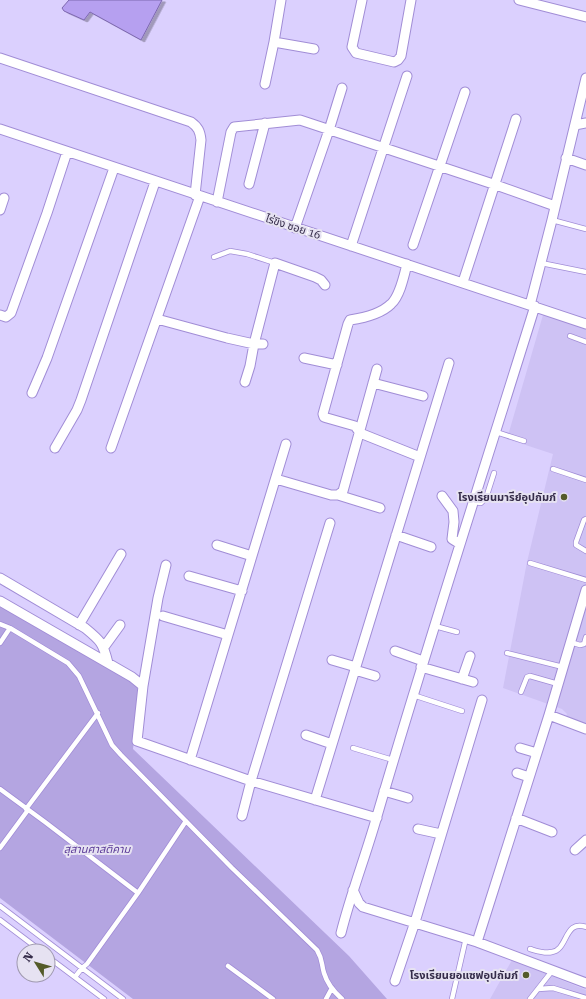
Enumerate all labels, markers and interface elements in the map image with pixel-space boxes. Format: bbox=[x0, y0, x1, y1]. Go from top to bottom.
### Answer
street label: ไร่ขิง ซอย 16 bbox=[263, 212, 322, 242]
place label: โรงเรียนมารีย์อุปถัมภ์ bbox=[458, 491, 556, 504]
marker: โรงเรียนมารีย์อุปถัมภ์ bbox=[559, 492, 569, 502]
park label: สุสานศาสติคาม bbox=[64, 843, 131, 856]
north arrow bbox=[16, 943, 56, 983]
text: N bbox=[21, 950, 36, 965]
place label: โรงเรียนยอแซฟอุปถัมภ์ bbox=[410, 969, 518, 982]
marker: โรงเรียนยอแซฟอุปถัมภ์ bbox=[521, 970, 531, 980]

